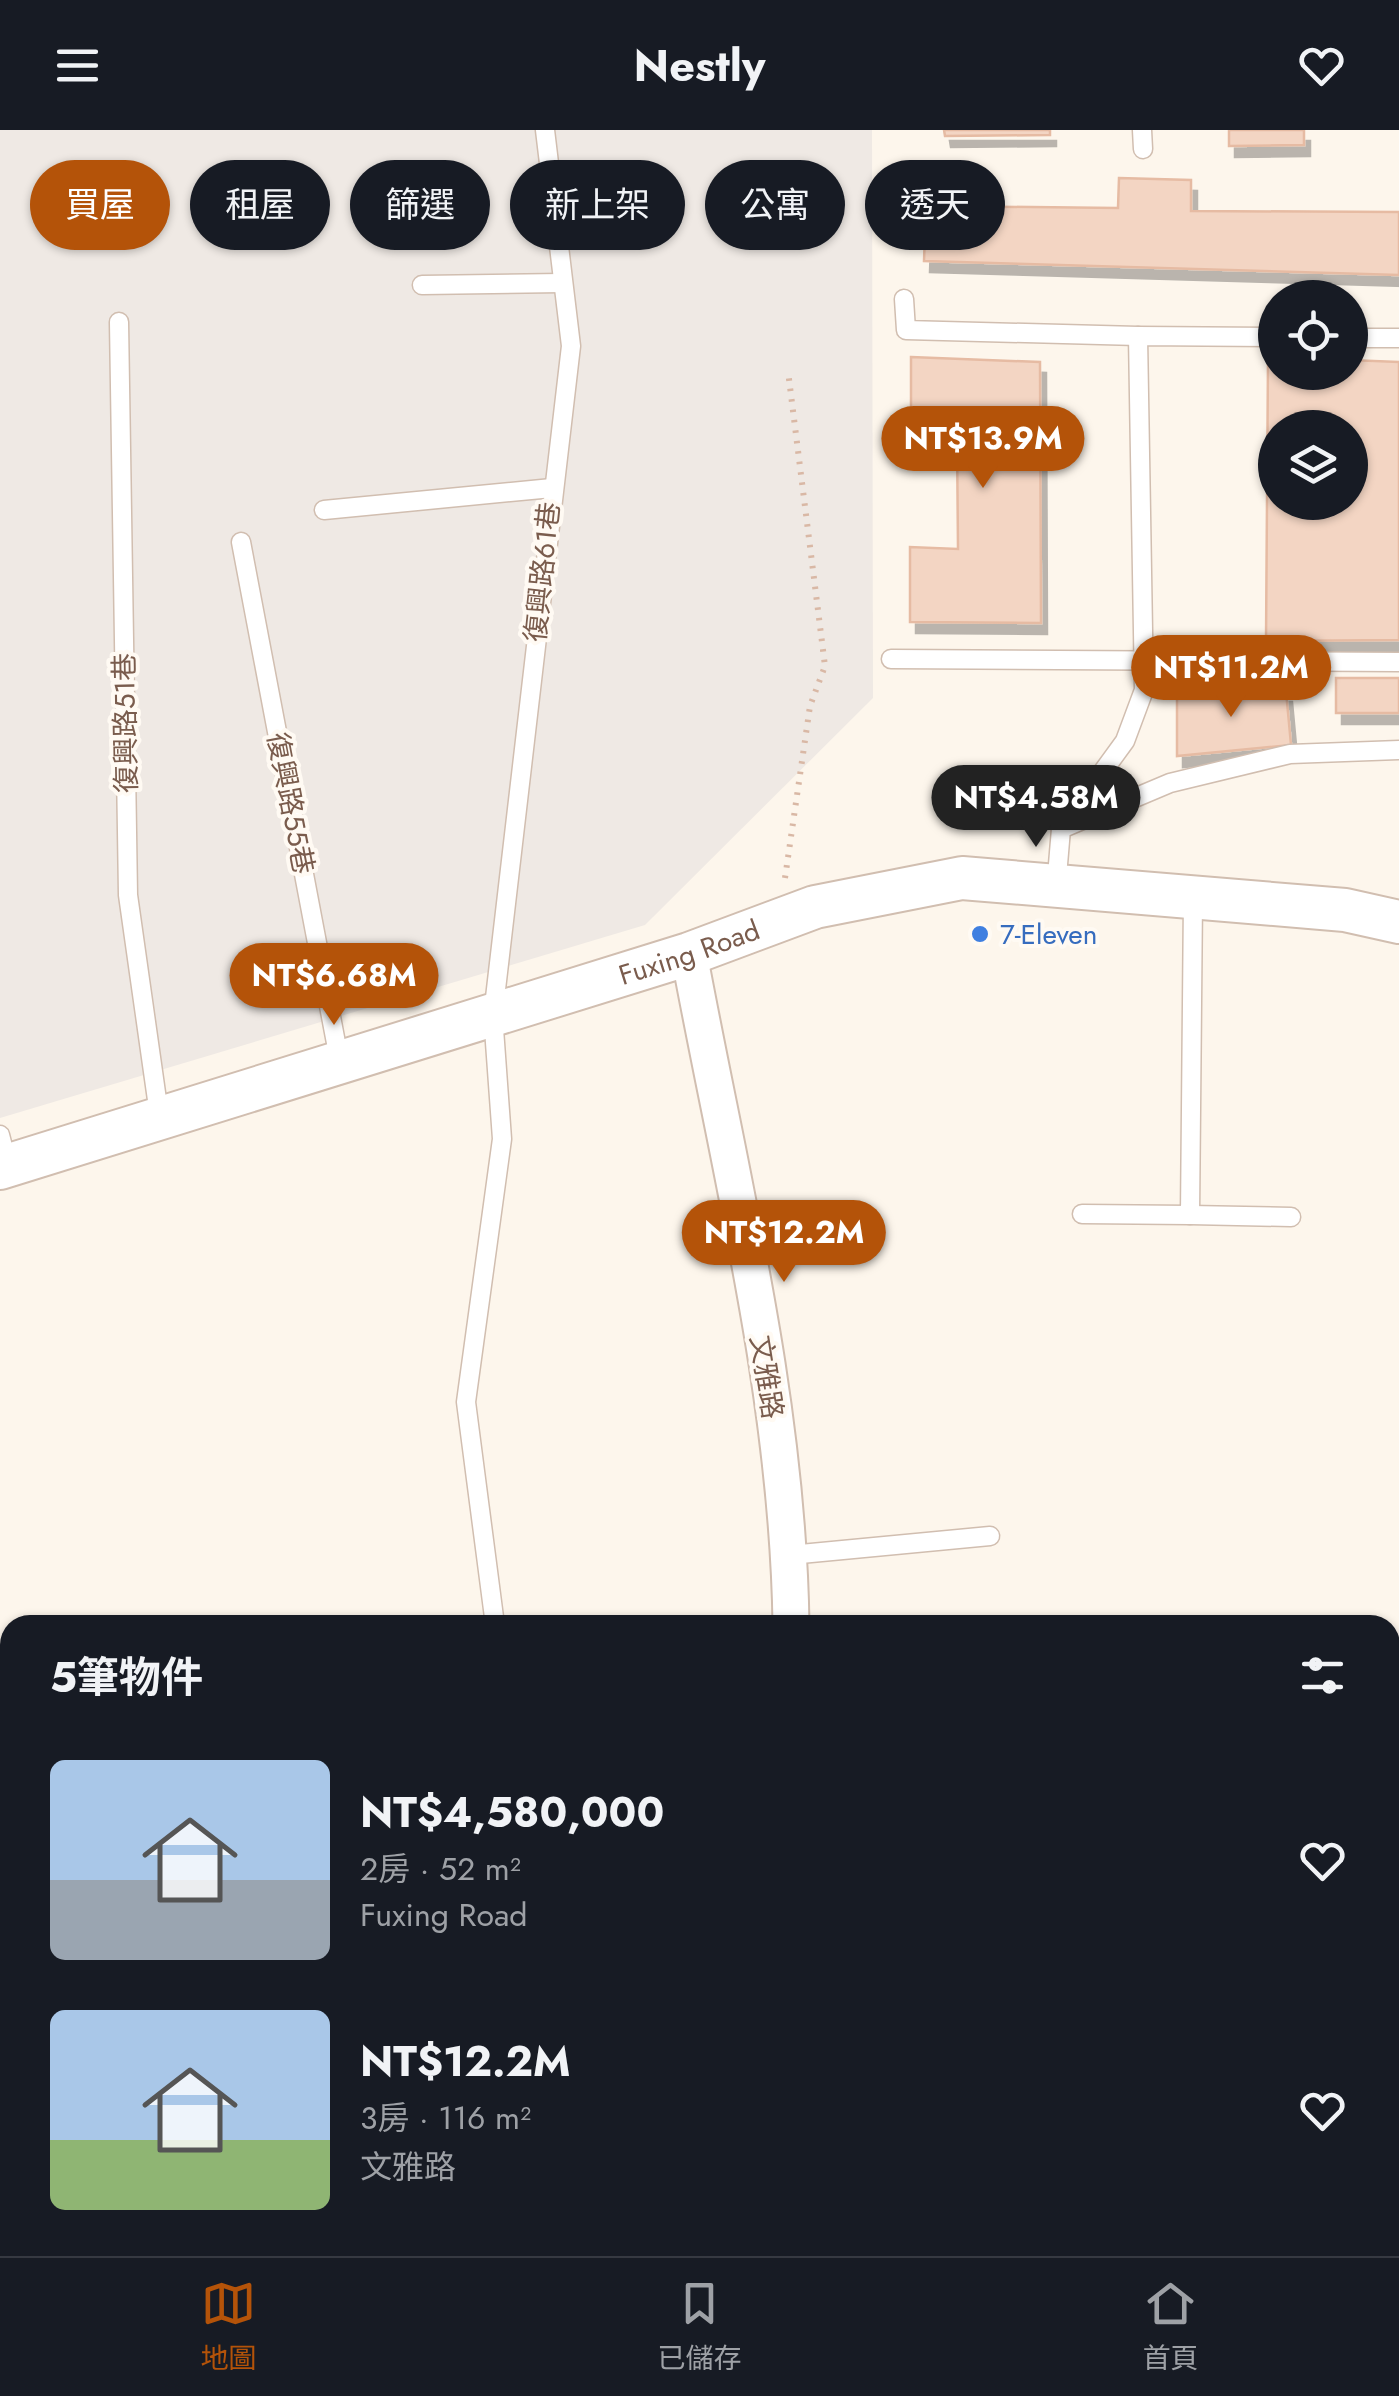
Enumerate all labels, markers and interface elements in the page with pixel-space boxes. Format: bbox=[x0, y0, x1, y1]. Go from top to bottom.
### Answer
text: Nestly bbox=[634, 33, 765, 98]
icon: menu bbox=[50, 38, 105, 93]
icon: heart bbox=[1294, 38, 1349, 93]
chip: 買屋 bbox=[30, 160, 170, 250]
chip: 租屋 bbox=[190, 160, 330, 250]
chip: 篩選 bbox=[350, 160, 490, 250]
chip: 新上架 bbox=[510, 160, 685, 250]
chip: 公寓 bbox=[705, 160, 845, 250]
chip: 透天 bbox=[865, 160, 1005, 250]
map controls bbox=[1258, 280, 1368, 520]
button: locate bbox=[1258, 280, 1368, 390]
pin: NT$13.9M bbox=[880, 406, 1086, 491]
button: layers bbox=[1258, 410, 1368, 520]
text: NT$13.9M bbox=[903, 415, 1063, 461]
street label: 復興路61巷 bbox=[515, 500, 570, 644]
pin: NT$11.2M bbox=[1128, 635, 1334, 720]
text: NT$11.2M bbox=[1153, 644, 1309, 690]
street label: 復興路51巷 bbox=[104, 652, 147, 794]
street label: 復興路55巷 bbox=[257, 729, 324, 877]
pin: NT$4.58M bbox=[933, 765, 1139, 850]
text: NT$4.58M bbox=[953, 774, 1119, 820]
street label: Fuxing Road bbox=[614, 909, 766, 996]
place label: 7-Eleven bbox=[1000, 914, 1097, 955]
marker: 7-Eleven bbox=[969, 923, 991, 945]
pin: NT$6.68M bbox=[231, 943, 437, 1028]
text: NT$6.68M bbox=[252, 952, 416, 998]
pin: NT$12.2M bbox=[681, 1200, 887, 1285]
text: NT$12.2M bbox=[704, 1209, 864, 1255]
street label: 文雅路 bbox=[740, 1332, 793, 1422]
text: 5筆物件 bbox=[50, 1647, 203, 1708]
icon: filters bbox=[1295, 1648, 1350, 1703]
text: NT$4,580,000 bbox=[360, 1782, 664, 1843]
icon: home bbox=[130, 1800, 250, 1920]
icon: heart bbox=[1295, 1833, 1350, 1888]
text: 2房 · 52 m² bbox=[360, 1846, 521, 1892]
text: Fuxing Road bbox=[360, 1892, 528, 1938]
text: NT$12.2M bbox=[360, 2031, 570, 2092]
icon: home bbox=[130, 2050, 250, 2170]
icon: heart bbox=[1295, 2083, 1350, 2138]
text: 3房 · 116 m² bbox=[360, 2095, 531, 2141]
text: 文雅路 bbox=[360, 2144, 456, 2190]
tab: 地圖 bbox=[200, 2276, 257, 2379]
tab: 已儲存 bbox=[657, 2276, 742, 2379]
tab: 首頁 bbox=[1142, 2276, 1199, 2379]

